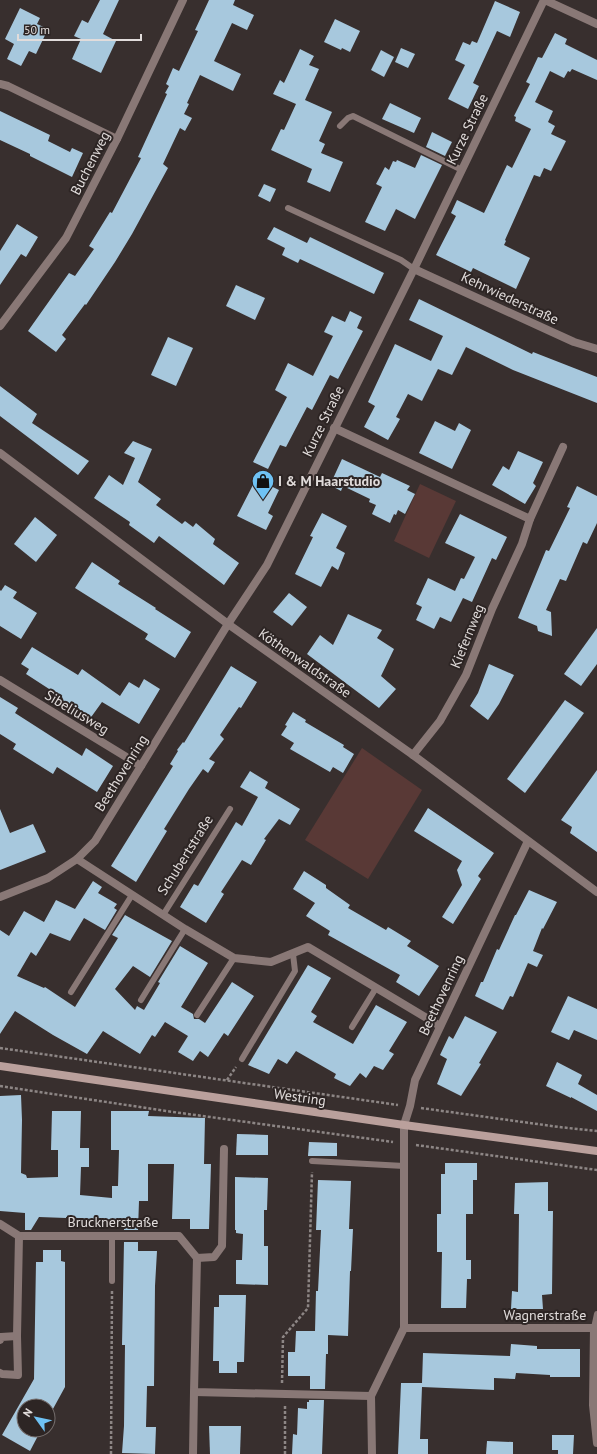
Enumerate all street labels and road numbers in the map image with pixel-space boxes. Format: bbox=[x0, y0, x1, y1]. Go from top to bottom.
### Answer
street label: Kurze Straße bbox=[442, 91, 492, 167]
street label: Buchenweg bbox=[66, 128, 114, 198]
street label: Kehrwiederstraße bbox=[458, 268, 562, 328]
street label: Kurze Straße bbox=[298, 383, 348, 459]
street label: Kiefernweg bbox=[446, 601, 488, 671]
street label: Köthenwaldstraße bbox=[255, 624, 355, 702]
street label: Sibeliusweg bbox=[42, 686, 112, 738]
street label: Beethovenring bbox=[90, 731, 152, 815]
street label: Schubertstraße bbox=[153, 812, 217, 898]
street label: Beethovenring bbox=[414, 952, 468, 1038]
street label: Westring bbox=[273, 1084, 327, 1110]
street label: Brucknerstraße bbox=[68, 1213, 158, 1231]
street label: Wagnerstraße bbox=[504, 1306, 586, 1324]

